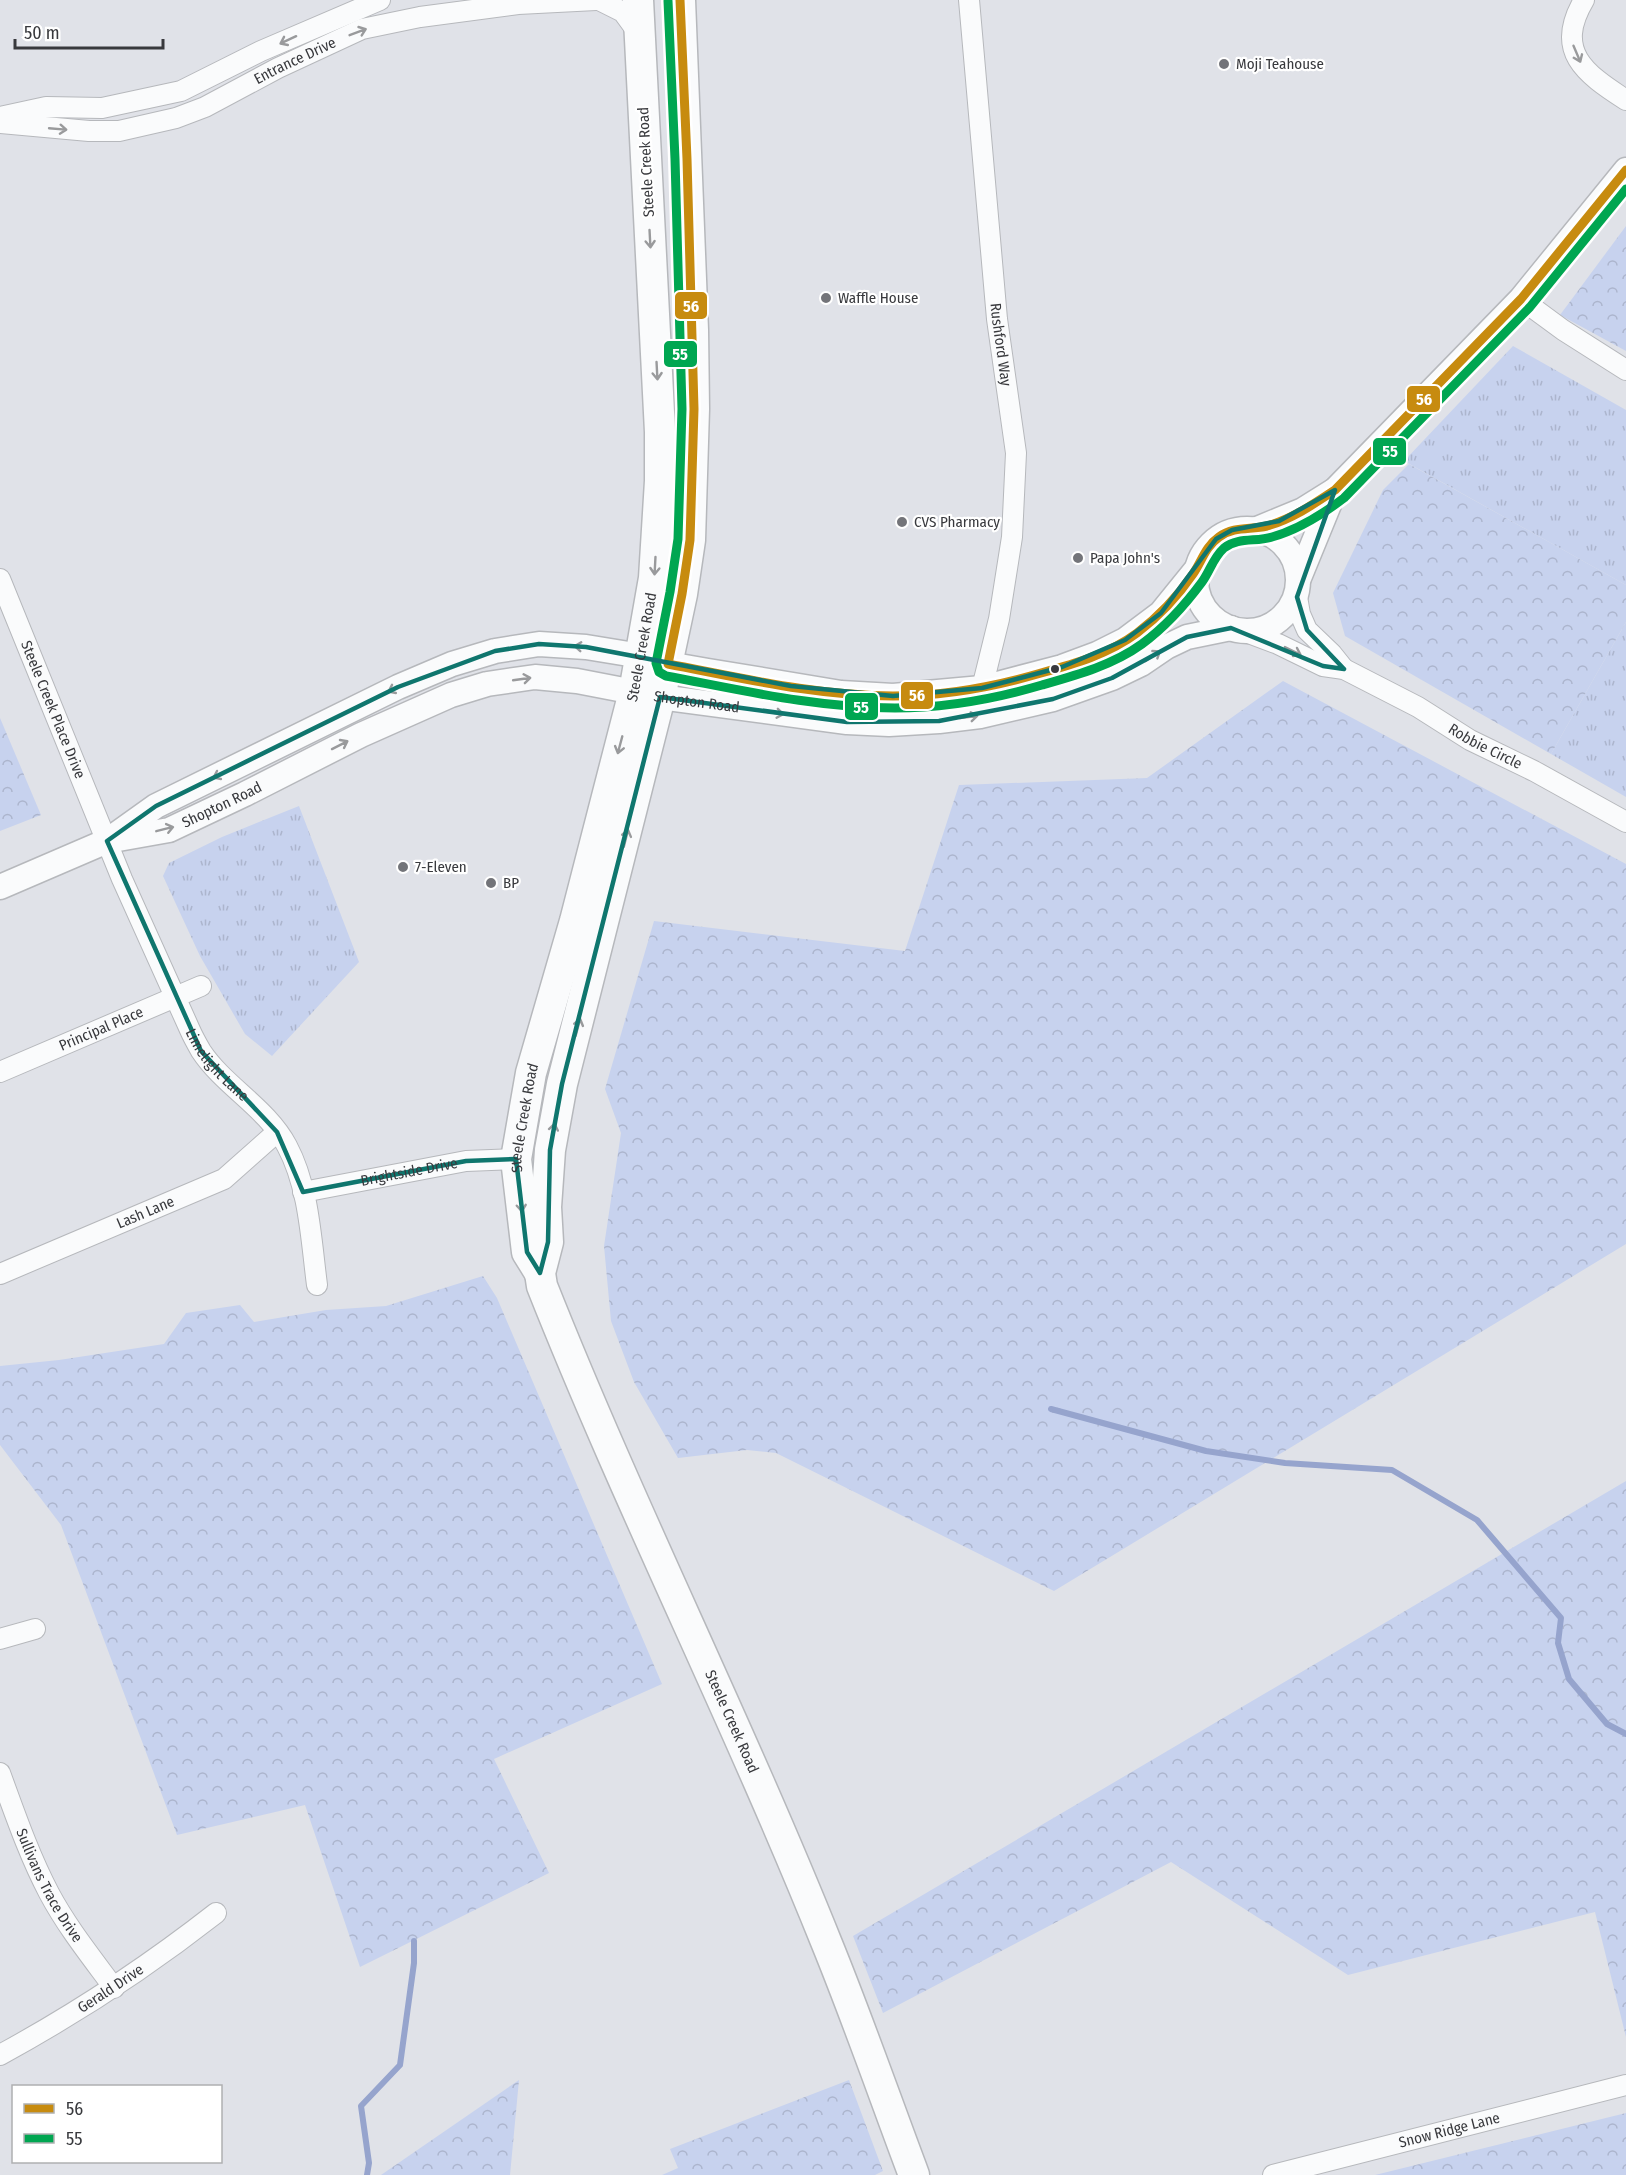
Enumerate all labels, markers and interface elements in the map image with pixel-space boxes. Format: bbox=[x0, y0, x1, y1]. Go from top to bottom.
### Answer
scale bar bbox=[15, 12, 164, 50]
text: 50 m bbox=[24, 22, 60, 44]
one-way arrow bbox=[348, 26, 367, 37]
street label: Entrance Drive bbox=[251, 33, 339, 88]
one-way arrow bbox=[279, 34, 297, 46]
one-way arrow bbox=[1572, 45, 1584, 63]
place label: Moji Teahouse bbox=[1236, 55, 1324, 73]
marker: Moji Teahouse bbox=[1217, 57, 1231, 71]
street label: Steele Creek Road bbox=[634, 106, 658, 218]
one-way arrow bbox=[48, 124, 68, 135]
one-way arrow bbox=[645, 229, 656, 249]
place label: Waffle House bbox=[838, 289, 918, 307]
line badge: 56 bbox=[674, 291, 708, 320]
marker: Waffle House bbox=[819, 291, 833, 305]
text: 56 bbox=[683, 297, 699, 316]
street label: Rushford Way bbox=[987, 302, 1015, 388]
line badge: 55 bbox=[663, 340, 698, 368]
text: 55 bbox=[672, 345, 688, 364]
one-way arrow bbox=[651, 360, 662, 380]
line badge: 56 bbox=[1406, 385, 1441, 413]
text: 56 bbox=[1416, 390, 1432, 409]
line badge: 55 bbox=[1372, 437, 1407, 466]
text: 55 bbox=[1382, 442, 1398, 461]
place label: CVS Pharmacy bbox=[914, 513, 1000, 531]
marker: CVS Pharmacy bbox=[895, 515, 909, 529]
place label: Papa John's bbox=[1090, 549, 1160, 567]
marker: Papa John's bbox=[1071, 551, 1085, 565]
one-way arrow bbox=[649, 555, 660, 575]
street label: Steele Creek Road bbox=[623, 591, 660, 704]
street label: Steele Creek Place Drive bbox=[17, 638, 89, 781]
one-way arrow bbox=[574, 641, 594, 652]
one-way arrow bbox=[1284, 646, 1302, 657]
one-way arrow bbox=[1144, 650, 1160, 662]
unlabelled marker bbox=[1049, 663, 1061, 675]
one-way arrow bbox=[512, 673, 532, 684]
line badge: 56 bbox=[900, 681, 934, 710]
one-way arrow bbox=[387, 682, 405, 694]
text: 56 bbox=[909, 686, 925, 705]
street label: Shopton Road bbox=[652, 687, 741, 717]
line badge: 55 bbox=[844, 692, 879, 721]
text: 55 bbox=[853, 698, 869, 717]
one-way arrow bbox=[765, 707, 784, 718]
one-way arrow bbox=[959, 712, 979, 723]
street label: Robbie Circle bbox=[1445, 720, 1525, 773]
one-way arrow bbox=[614, 735, 626, 754]
one-way arrow bbox=[331, 739, 349, 751]
one-way arrow bbox=[212, 768, 230, 780]
street label: Shopton Road bbox=[179, 778, 265, 832]
one-way arrow bbox=[155, 823, 174, 835]
one-way arrow bbox=[620, 829, 632, 848]
place label: 7-Eleven bbox=[415, 858, 467, 876]
marker: 7-Eleven bbox=[396, 860, 410, 874]
place label: BP bbox=[503, 874, 519, 892]
marker: BP bbox=[484, 876, 498, 890]
street label: Principal Place bbox=[56, 1003, 146, 1055]
one-way arrow bbox=[572, 1018, 584, 1037]
street label: Limelight Lane bbox=[182, 1026, 252, 1105]
street label: Steele Creek Road bbox=[507, 1061, 542, 1174]
one-way arrow bbox=[548, 1123, 559, 1143]
street label: Brightside Drive bbox=[359, 1154, 459, 1190]
street label: Lash Lane bbox=[114, 1192, 177, 1232]
one-way arrow bbox=[516, 1192, 527, 1212]
street label: Steele Creek Road bbox=[701, 1667, 763, 1776]
street label: Sullivans Trace Drive bbox=[12, 1826, 86, 1946]
street label: Gerald Drive bbox=[74, 1960, 147, 2017]
legend bbox=[12, 2085, 222, 2163]
text: 56 bbox=[66, 2098, 83, 2120]
street label: Snow Ridge Lane bbox=[1397, 2109, 1502, 2152]
text: 55 bbox=[66, 2128, 82, 2150]

